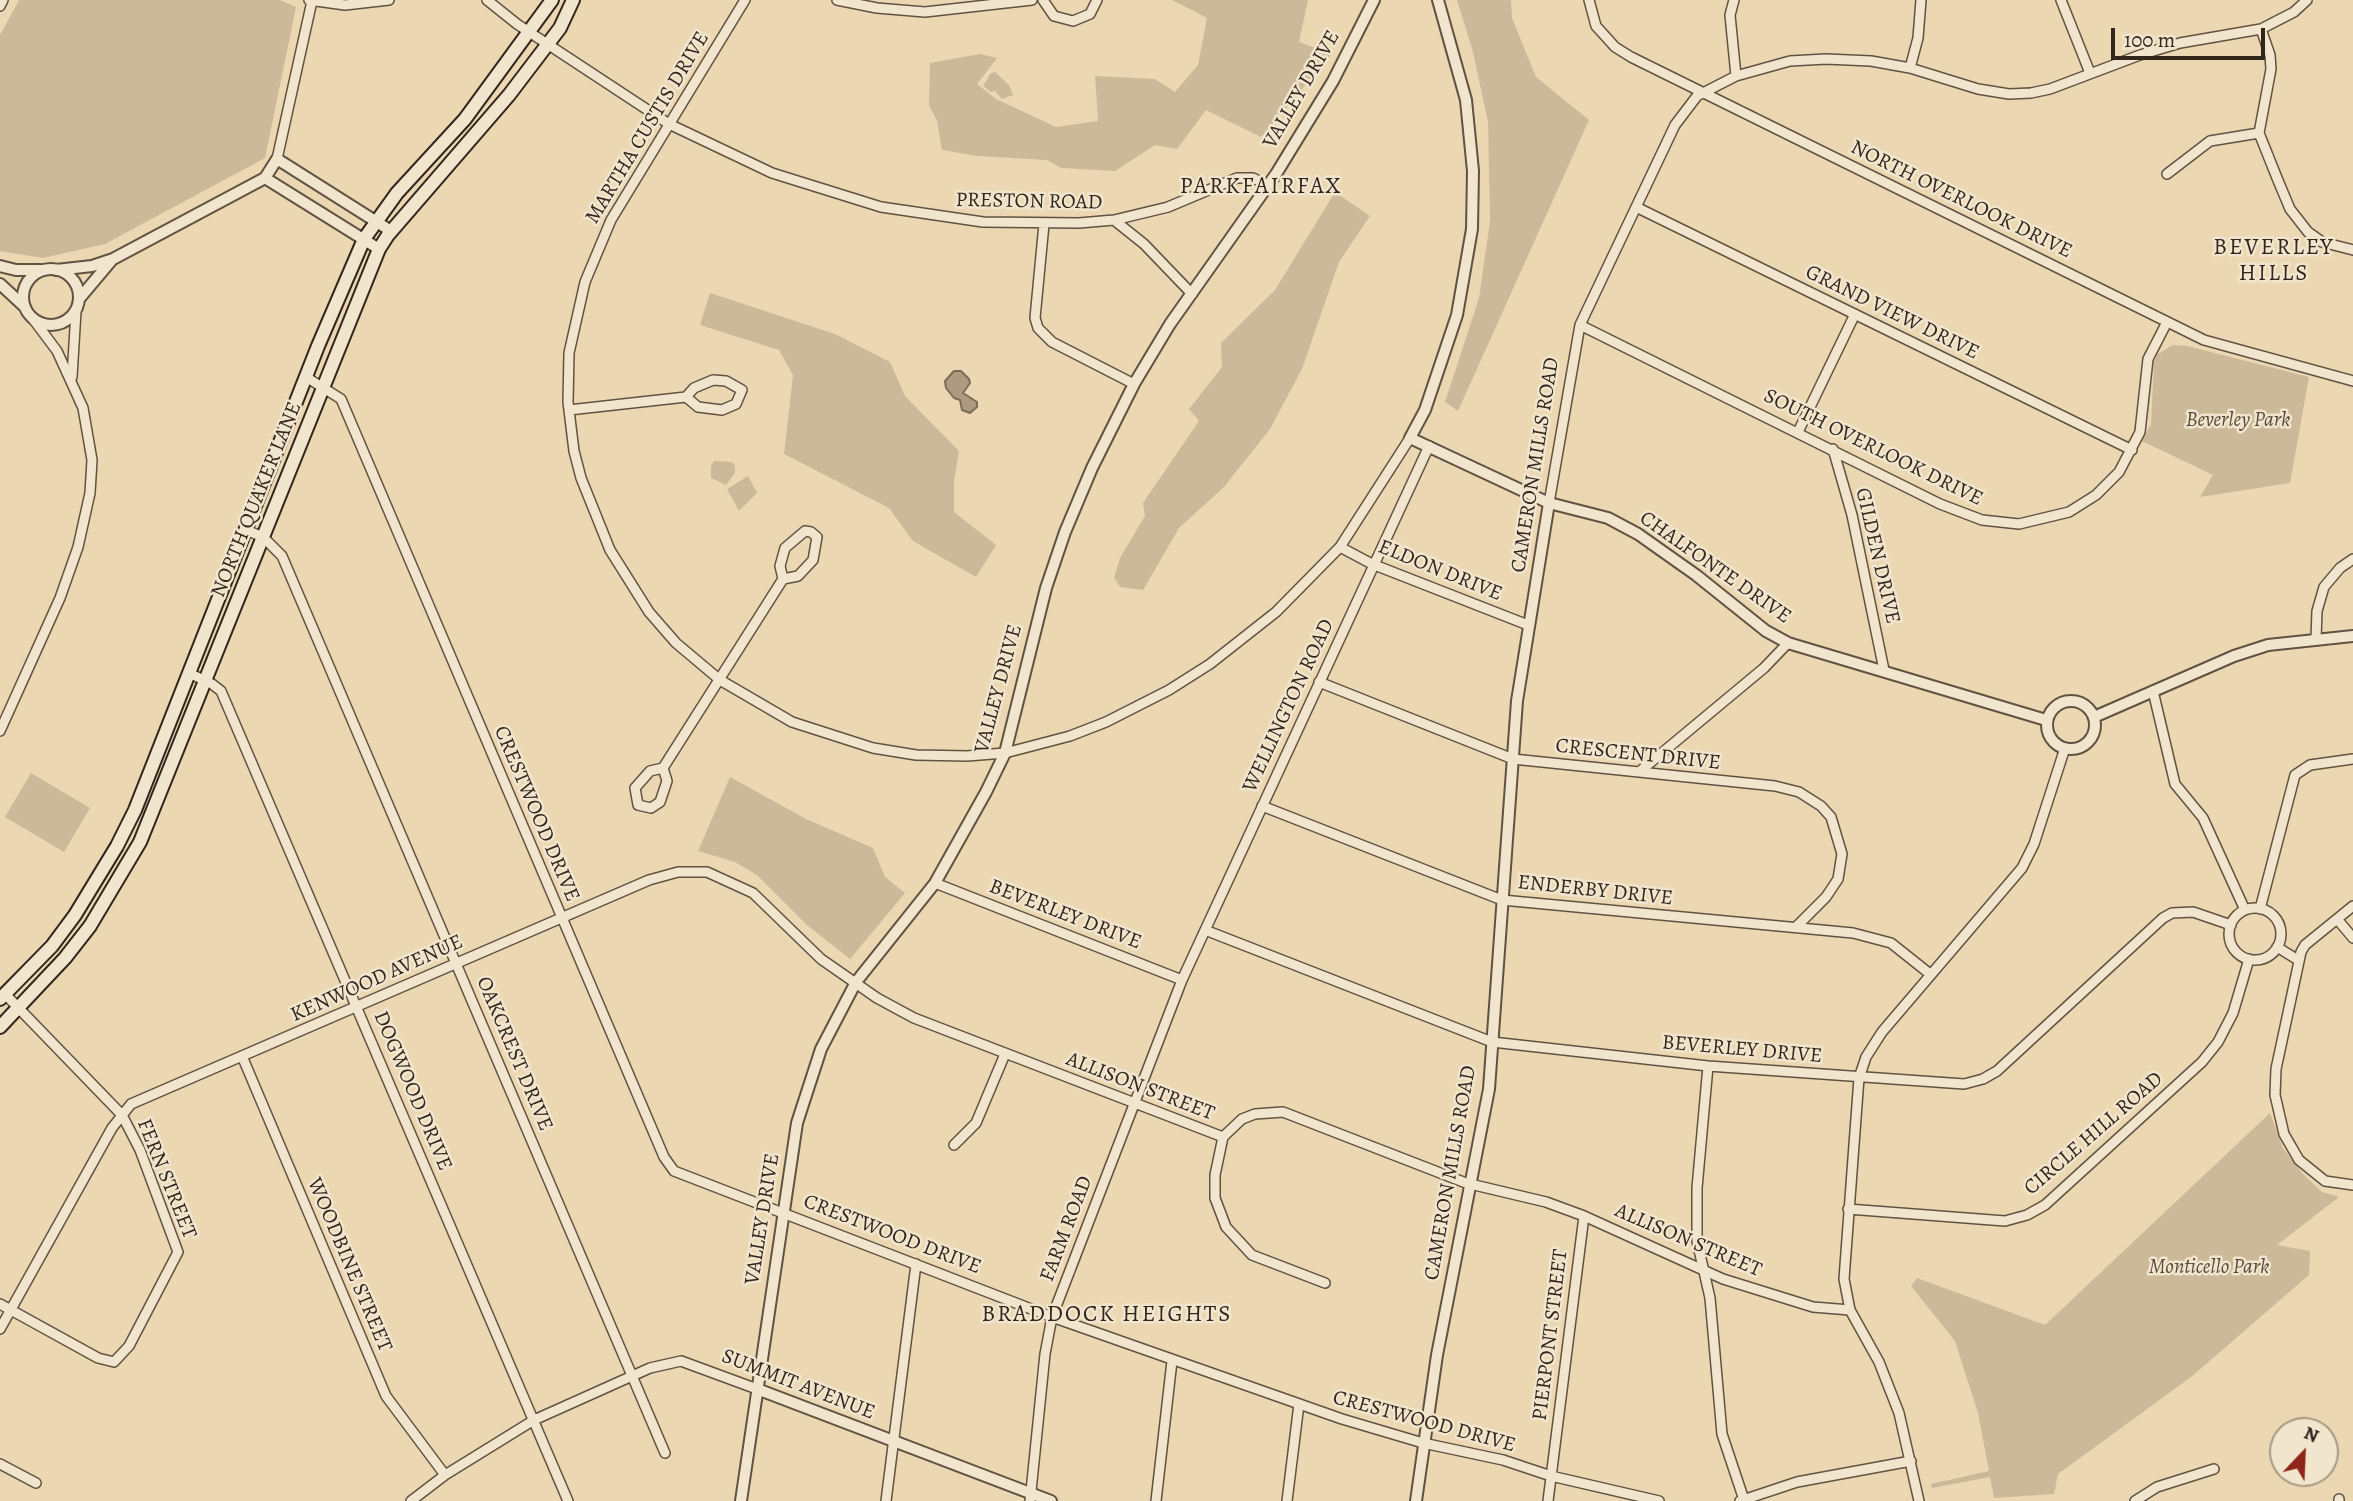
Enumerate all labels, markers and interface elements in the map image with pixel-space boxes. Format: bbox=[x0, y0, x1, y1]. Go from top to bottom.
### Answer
scale bar bbox=[2115, 14, 2269, 58]
street label: VALLEY DRIVE bbox=[1258, 26, 1346, 154]
text: 100 m bbox=[2124, 26, 2175, 54]
street label: MARTHA CUSTIS DRIVE bbox=[581, 27, 715, 229]
street label: NORTH OVERLOOK DRIVE bbox=[1846, 135, 2076, 265]
district label: PARKFAIRFAX bbox=[1181, 173, 1341, 201]
street label: PRESTON ROAD bbox=[955, 188, 1103, 216]
district label: BEVERLEY HILLS bbox=[2214, 234, 2334, 288]
street label: GRAND VIEW DRIVE bbox=[1801, 260, 1983, 366]
street label: CAMERON MILLS ROAD bbox=[1507, 356, 1565, 574]
street label: SOUTH OVERLOOK DRIVE bbox=[1759, 384, 1987, 512]
street label: NORTH QUAKER LANE bbox=[206, 399, 308, 601]
park label: Beverley Park bbox=[2186, 408, 2290, 434]
street label: GILDEN DRIVE bbox=[1849, 486, 1905, 626]
street label: CHALFONTE DRIVE bbox=[1634, 506, 1796, 630]
street label: ELDON DRIVE bbox=[1374, 535, 1506, 607]
street label: WELLINGTON ROAD bbox=[1238, 615, 1340, 797]
street label: VALLEY DRIVE bbox=[970, 622, 1028, 756]
street label: CRESTWOOD DRIVE bbox=[488, 722, 584, 906]
street label: CRESCENT DRIVE bbox=[1554, 734, 1722, 776]
street label: ENDERBY DRIVE bbox=[1516, 870, 1674, 912]
street label: BEVERLEY DRIVE bbox=[985, 874, 1145, 956]
street label: KENWOOD AVENUE bbox=[287, 930, 467, 1028]
street label: OAKCREST DRIVE bbox=[470, 973, 558, 1135]
street label: DOGWOOD DRIVE bbox=[367, 1008, 457, 1174]
street label: BEVERLEY DRIVE bbox=[1661, 1030, 1823, 1070]
street label: ALLISON STREET bbox=[1062, 1047, 1218, 1127]
street label: CAMERON MILLS ROAD bbox=[1420, 1064, 1482, 1282]
street label: CIRCLE HILL ROAD bbox=[2019, 1067, 2169, 1201]
street label: FERN STREET bbox=[131, 1115, 201, 1243]
street label: VALLEY DRIVE bbox=[740, 1152, 786, 1286]
street label: FARM ROAD bbox=[1035, 1172, 1099, 1286]
street label: WOODBINE STREET bbox=[301, 1174, 397, 1356]
street label: CRESTWOOD DRIVE bbox=[800, 1189, 984, 1281]
street label: ALLISON STREET bbox=[1611, 1199, 1765, 1283]
street label: PIERPONT STREET bbox=[1528, 1248, 1574, 1422]
park label: Monticello Park bbox=[2149, 1255, 2269, 1281]
district label: BRADDOCK HEIGHTS bbox=[983, 1301, 1231, 1329]
street label: SUMMIT AVENUE bbox=[718, 1344, 878, 1426]
street label: CRESTWOOD DRIVE bbox=[1330, 1385, 1518, 1459]
north arrow bbox=[2269, 1417, 2339, 1487]
text: N bbox=[2300, 1420, 2323, 1449]

